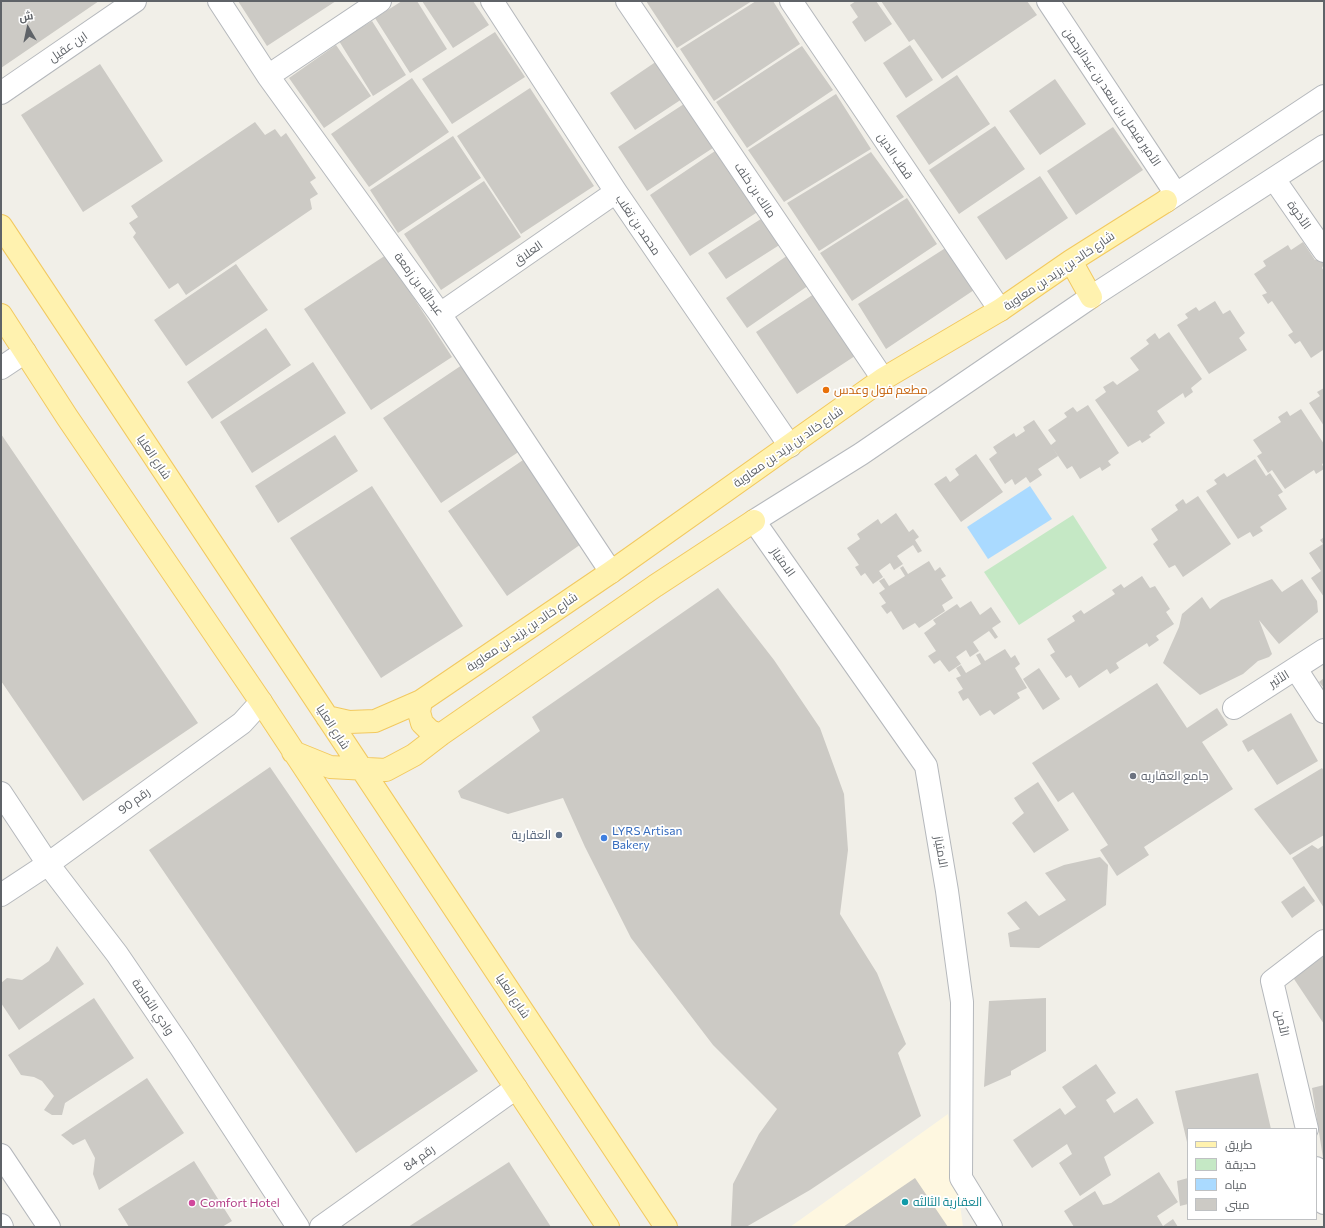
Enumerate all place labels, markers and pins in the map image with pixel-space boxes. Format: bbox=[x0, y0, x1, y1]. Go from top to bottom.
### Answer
place label: مطعم فول وعدس bbox=[834, 383, 928, 397]
marker: مطعم فول وعدس bbox=[821, 385, 831, 395]
place label: جامع العقاريه bbox=[1141, 769, 1208, 783]
marker: جامع العقاريه bbox=[1128, 771, 1138, 781]
place label: LYRS Artisan Bakery bbox=[612, 824, 682, 852]
place label: العقارية bbox=[511, 828, 551, 842]
marker: العقارية bbox=[554, 830, 564, 840]
marker: LYRS Artisan Bakery bbox=[599, 833, 609, 843]
place label: العقارية الثالثه bbox=[913, 1195, 982, 1209]
place label: Comfort Hotel bbox=[200, 1196, 280, 1210]
marker: العقارية الثالثه bbox=[900, 1197, 910, 1207]
marker: Comfort Hotel bbox=[187, 1198, 197, 1208]

